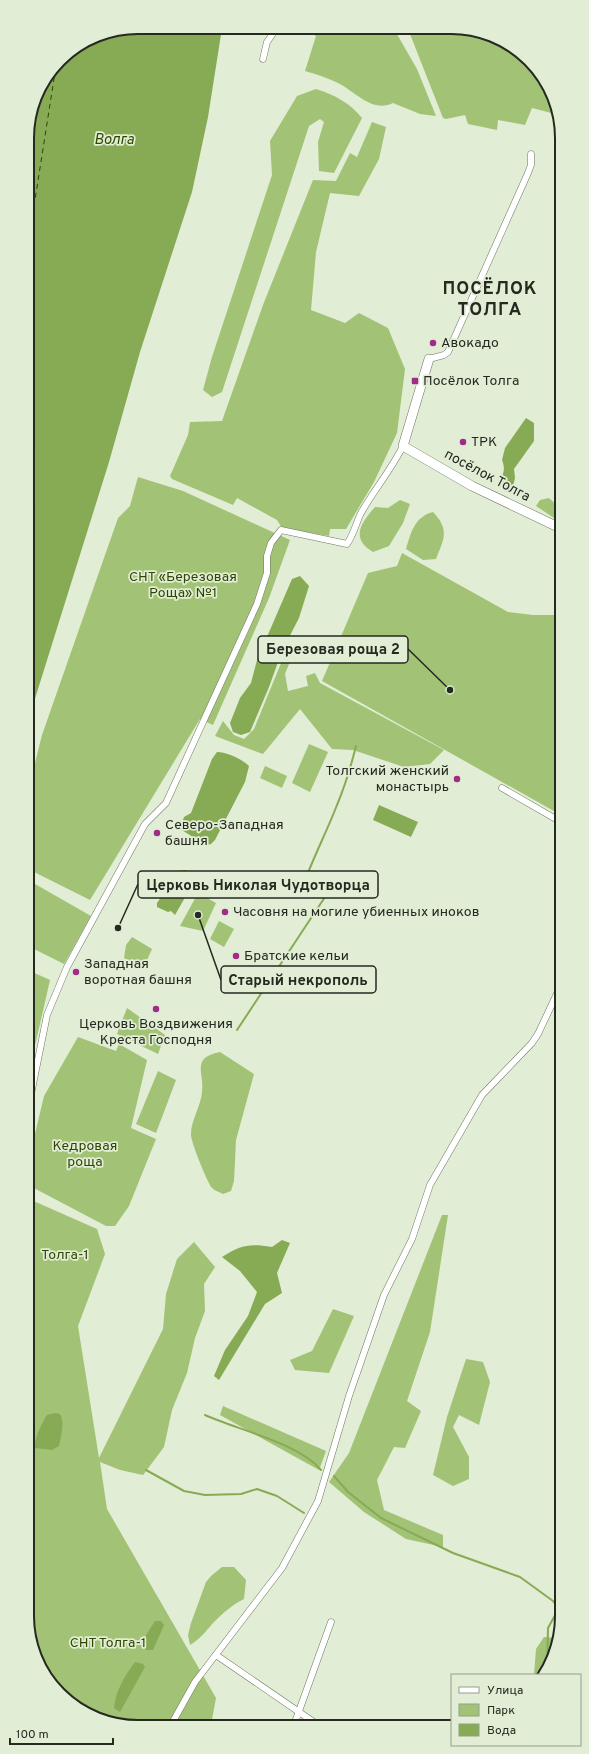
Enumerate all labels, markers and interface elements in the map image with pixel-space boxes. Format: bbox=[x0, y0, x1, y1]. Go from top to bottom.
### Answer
water label: Волга bbox=[94, 131, 134, 150]
district label: ПОСЁЛОК ТОЛГА bbox=[442, 277, 538, 322]
place label: Авокадо bbox=[441, 335, 499, 352]
marker: Авокадо bbox=[428, 338, 438, 348]
place label: Посёлок Толга bbox=[423, 373, 519, 390]
marker: Посёлок Толга bbox=[410, 376, 420, 386]
place label: ТРК bbox=[471, 434, 497, 451]
marker: ТРК bbox=[458, 437, 468, 447]
street label: посёлок Толга bbox=[441, 446, 533, 506]
park label: СНТ «Березовая Роща» №1 bbox=[129, 569, 237, 602]
callout: Березовая роща 2 bbox=[258, 636, 408, 663]
text: Березовая роща 2 bbox=[266, 641, 400, 660]
place label: Толгский женский монастырь bbox=[325, 763, 449, 796]
marker: Толгский женский монастырь bbox=[452, 774, 462, 784]
place label: Северо-Западная башня bbox=[165, 817, 284, 850]
marker: Северо-Западная башня bbox=[152, 828, 162, 838]
callout: Церковь Николая Чудотворца bbox=[138, 871, 378, 898]
text: Церковь Николая Чудотворца bbox=[146, 877, 370, 896]
place label: Часовня на могиле убиенных иноков bbox=[233, 904, 480, 921]
marker: Часовня на могиле убиенных иноков bbox=[220, 907, 230, 917]
place label: Братские кельи bbox=[244, 948, 349, 965]
marker: Братские кельи bbox=[231, 951, 241, 961]
place label: Западная воротная башня bbox=[84, 956, 192, 989]
callout: Старый некрополь bbox=[221, 966, 376, 993]
marker: Западная воротная башня bbox=[71, 967, 81, 977]
text: Старый некрополь bbox=[228, 972, 368, 991]
marker: Церковь Воздвижения Креста Господня bbox=[151, 1004, 161, 1014]
place label: Церковь Воздвижения Креста Господня bbox=[79, 1016, 233, 1049]
park label: Кедровая роща bbox=[53, 1138, 117, 1171]
park label: Толга-1 bbox=[41, 1247, 89, 1264]
park label: СНТ Толга-1 bbox=[70, 1635, 146, 1652]
legend bbox=[451, 1674, 581, 1746]
text: Улица bbox=[487, 1683, 523, 1699]
text: Парк bbox=[487, 1703, 515, 1719]
scale bar bbox=[10, 1720, 113, 1746]
text: Вода bbox=[487, 1723, 516, 1739]
text: 100 m bbox=[16, 1727, 49, 1743]

